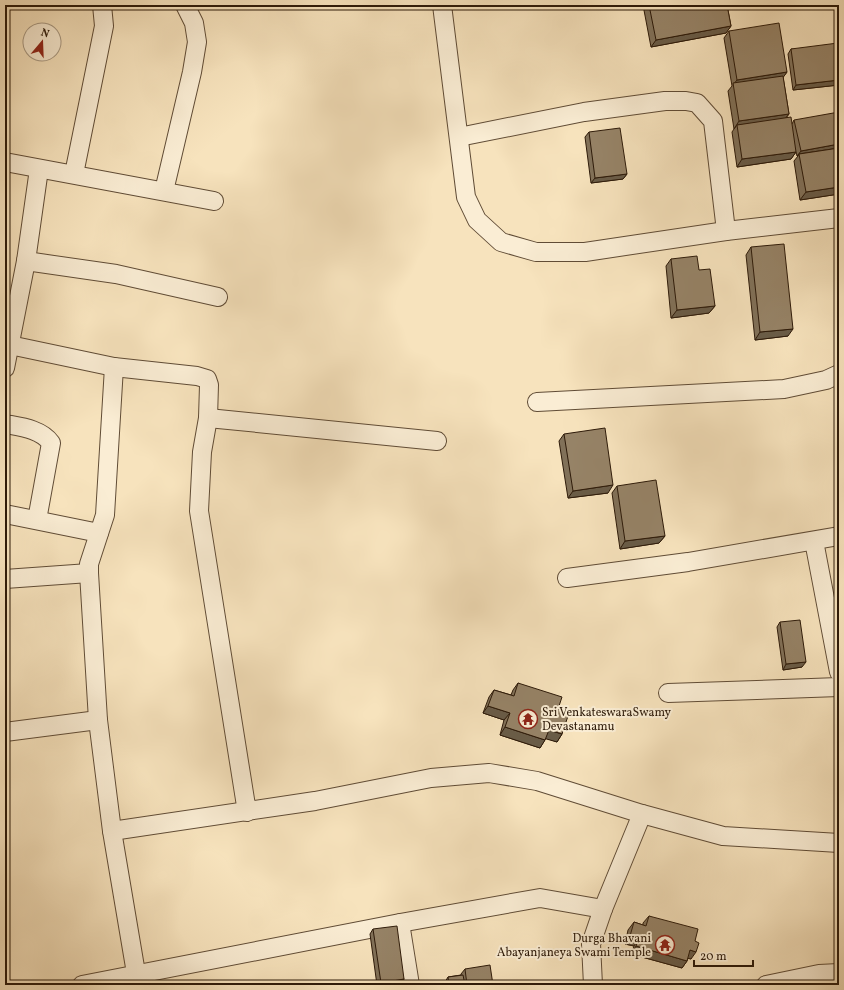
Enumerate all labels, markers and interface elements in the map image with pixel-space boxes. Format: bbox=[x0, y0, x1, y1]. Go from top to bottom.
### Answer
north arrow bbox=[22, 22, 62, 62]
text: N bbox=[39, 26, 51, 42]
place label: Sri VenkateswaraSwamy Devastanamu bbox=[542, 705, 672, 735]
temple icon: Sri VenkateswaraSwamy Devastanamu bbox=[517, 708, 539, 730]
place label: Durga Bhavani Abayanjaneya Swami Temple bbox=[497, 931, 651, 961]
temple icon: Durga Bhavani Abayanjaneya Swami Temple bbox=[654, 934, 676, 956]
scale bar bbox=[694, 942, 753, 968]
text: 20 m bbox=[700, 949, 727, 965]

